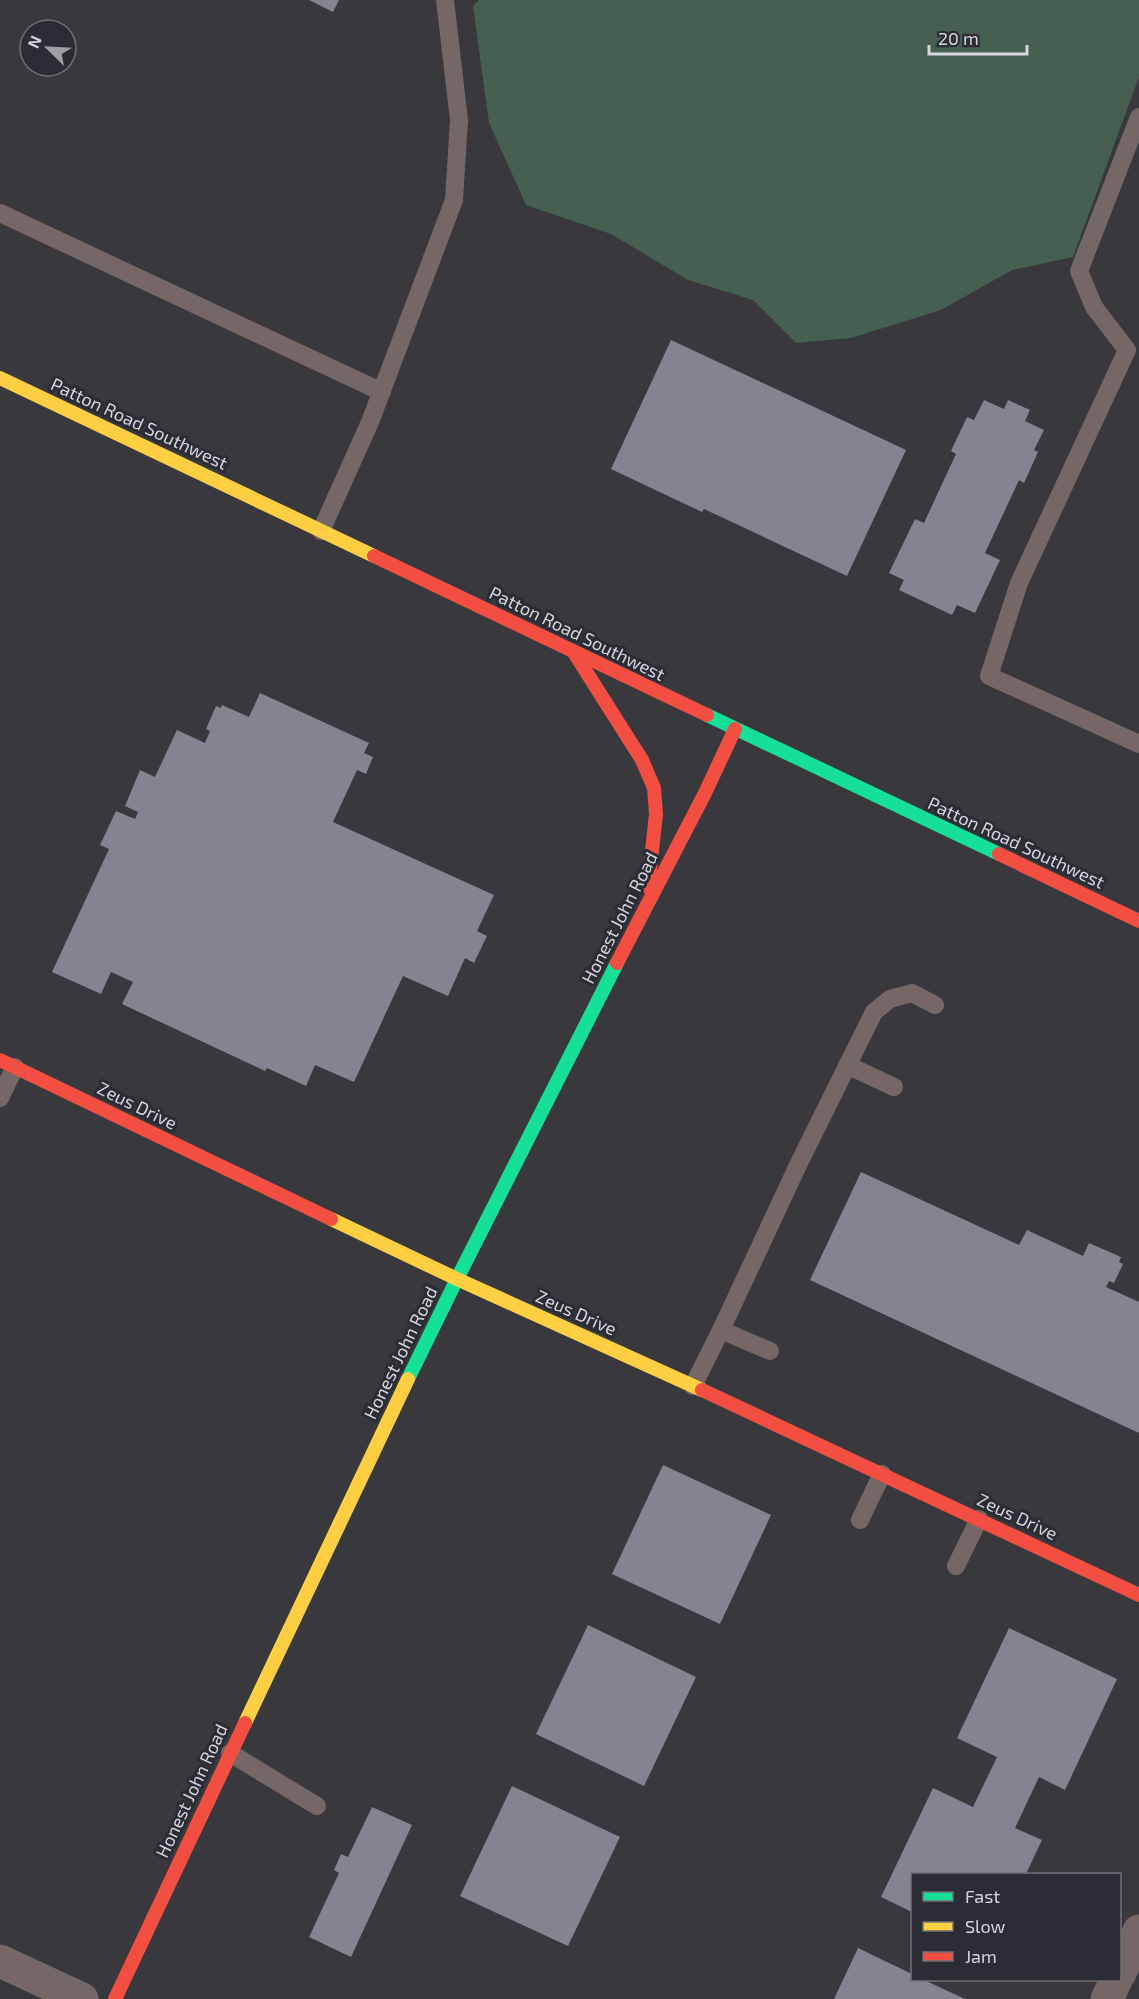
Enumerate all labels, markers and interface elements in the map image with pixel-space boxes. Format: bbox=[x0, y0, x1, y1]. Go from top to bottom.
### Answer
north arrow bbox=[18, 18, 78, 78]
scale bar bbox=[929, 18, 1026, 56]
text: 20 m bbox=[938, 27, 979, 49]
text: N bbox=[23, 33, 45, 51]
street label: Patton Road Southwest bbox=[47, 372, 231, 474]
street label: Patton Road Southwest bbox=[486, 581, 669, 685]
street label: Patton Road Southwest bbox=[924, 791, 1108, 893]
street label: Honest John Road bbox=[576, 848, 662, 987]
street label: Zeus Drive bbox=[94, 1076, 181, 1134]
street label: Honest John Road bbox=[358, 1283, 442, 1422]
street label: Zeus Drive bbox=[533, 1285, 620, 1340]
street label: Zeus Drive bbox=[974, 1488, 1061, 1544]
street label: Honest John Road bbox=[151, 1720, 232, 1861]
legend bbox=[911, 1873, 1121, 1981]
text: Fast bbox=[965, 1885, 1000, 1907]
text: Slow bbox=[965, 1915, 1006, 1937]
text: Jam bbox=[965, 1945, 997, 1967]

